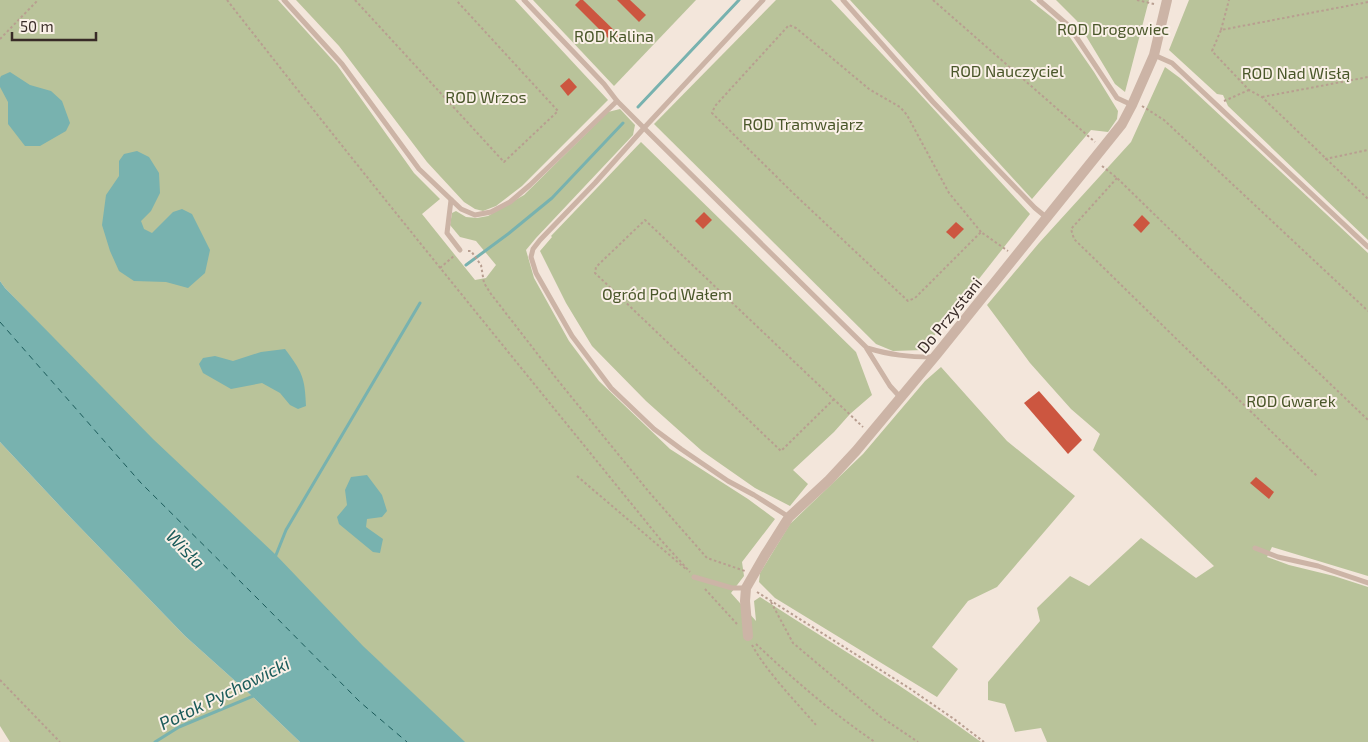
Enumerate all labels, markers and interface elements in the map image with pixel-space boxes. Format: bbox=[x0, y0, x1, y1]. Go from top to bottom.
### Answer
scale bar bbox=[12, 10, 96, 42]
text: 50 m bbox=[20, 17, 54, 35]
park label: ROD Drogowiec bbox=[1057, 19, 1169, 38]
park label: ROD Kalina bbox=[574, 26, 654, 45]
park label: ROD Nauczyciel bbox=[950, 61, 1064, 80]
park label: ROD Nad Wisłą bbox=[1242, 63, 1350, 82]
park label: ROD Wrzos bbox=[445, 87, 527, 106]
park label: ROD Tramwajarz bbox=[743, 114, 863, 134]
street label: Do Przystani bbox=[913, 273, 985, 357]
park label: Ogród Pod Wałem bbox=[602, 284, 732, 303]
park label: ROD Gwarek bbox=[1246, 391, 1336, 410]
water label: Wisła bbox=[162, 525, 210, 573]
water label: Potok Pychowicki bbox=[155, 652, 293, 734]

